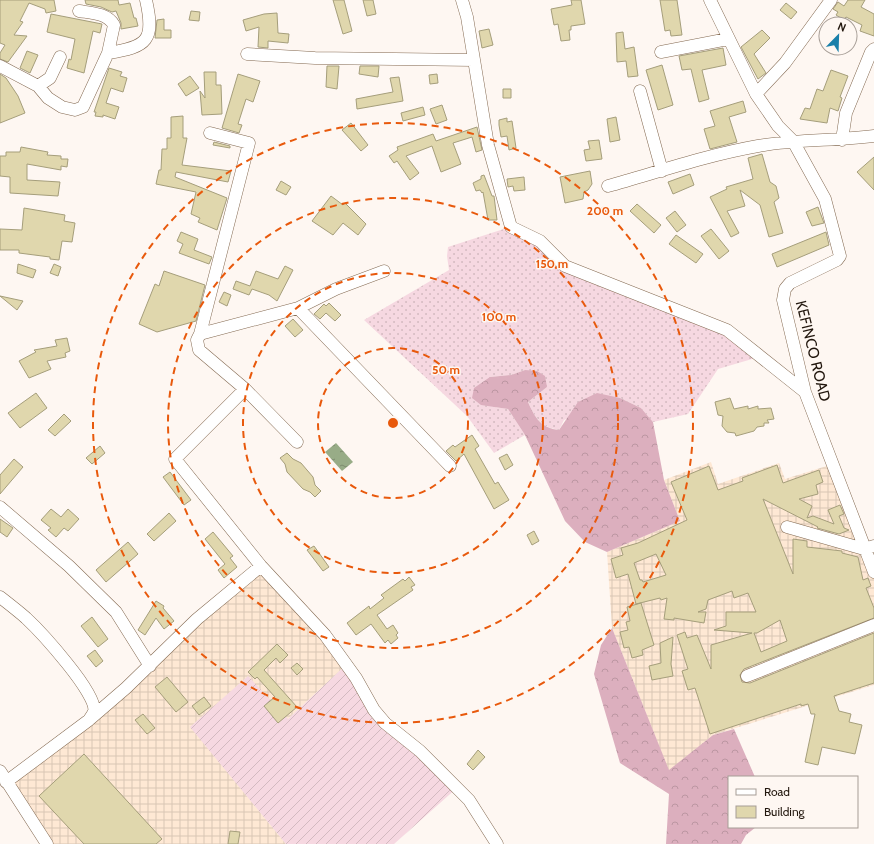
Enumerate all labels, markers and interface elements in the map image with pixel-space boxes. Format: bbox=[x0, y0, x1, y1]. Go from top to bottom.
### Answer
north arrow bbox=[818, 16, 858, 56]
text: N bbox=[836, 19, 848, 35]
text: 200 m bbox=[587, 203, 623, 218]
text: 150 m bbox=[536, 256, 568, 271]
street label: KEFINCO ROAD bbox=[792, 299, 834, 404]
text: 100 m bbox=[482, 309, 516, 324]
text: 50 m bbox=[432, 362, 460, 377]
centre of rings bbox=[386, 416, 400, 430]
legend bbox=[728, 776, 858, 828]
text: Road bbox=[764, 784, 790, 799]
text: Building bbox=[764, 804, 806, 819]

